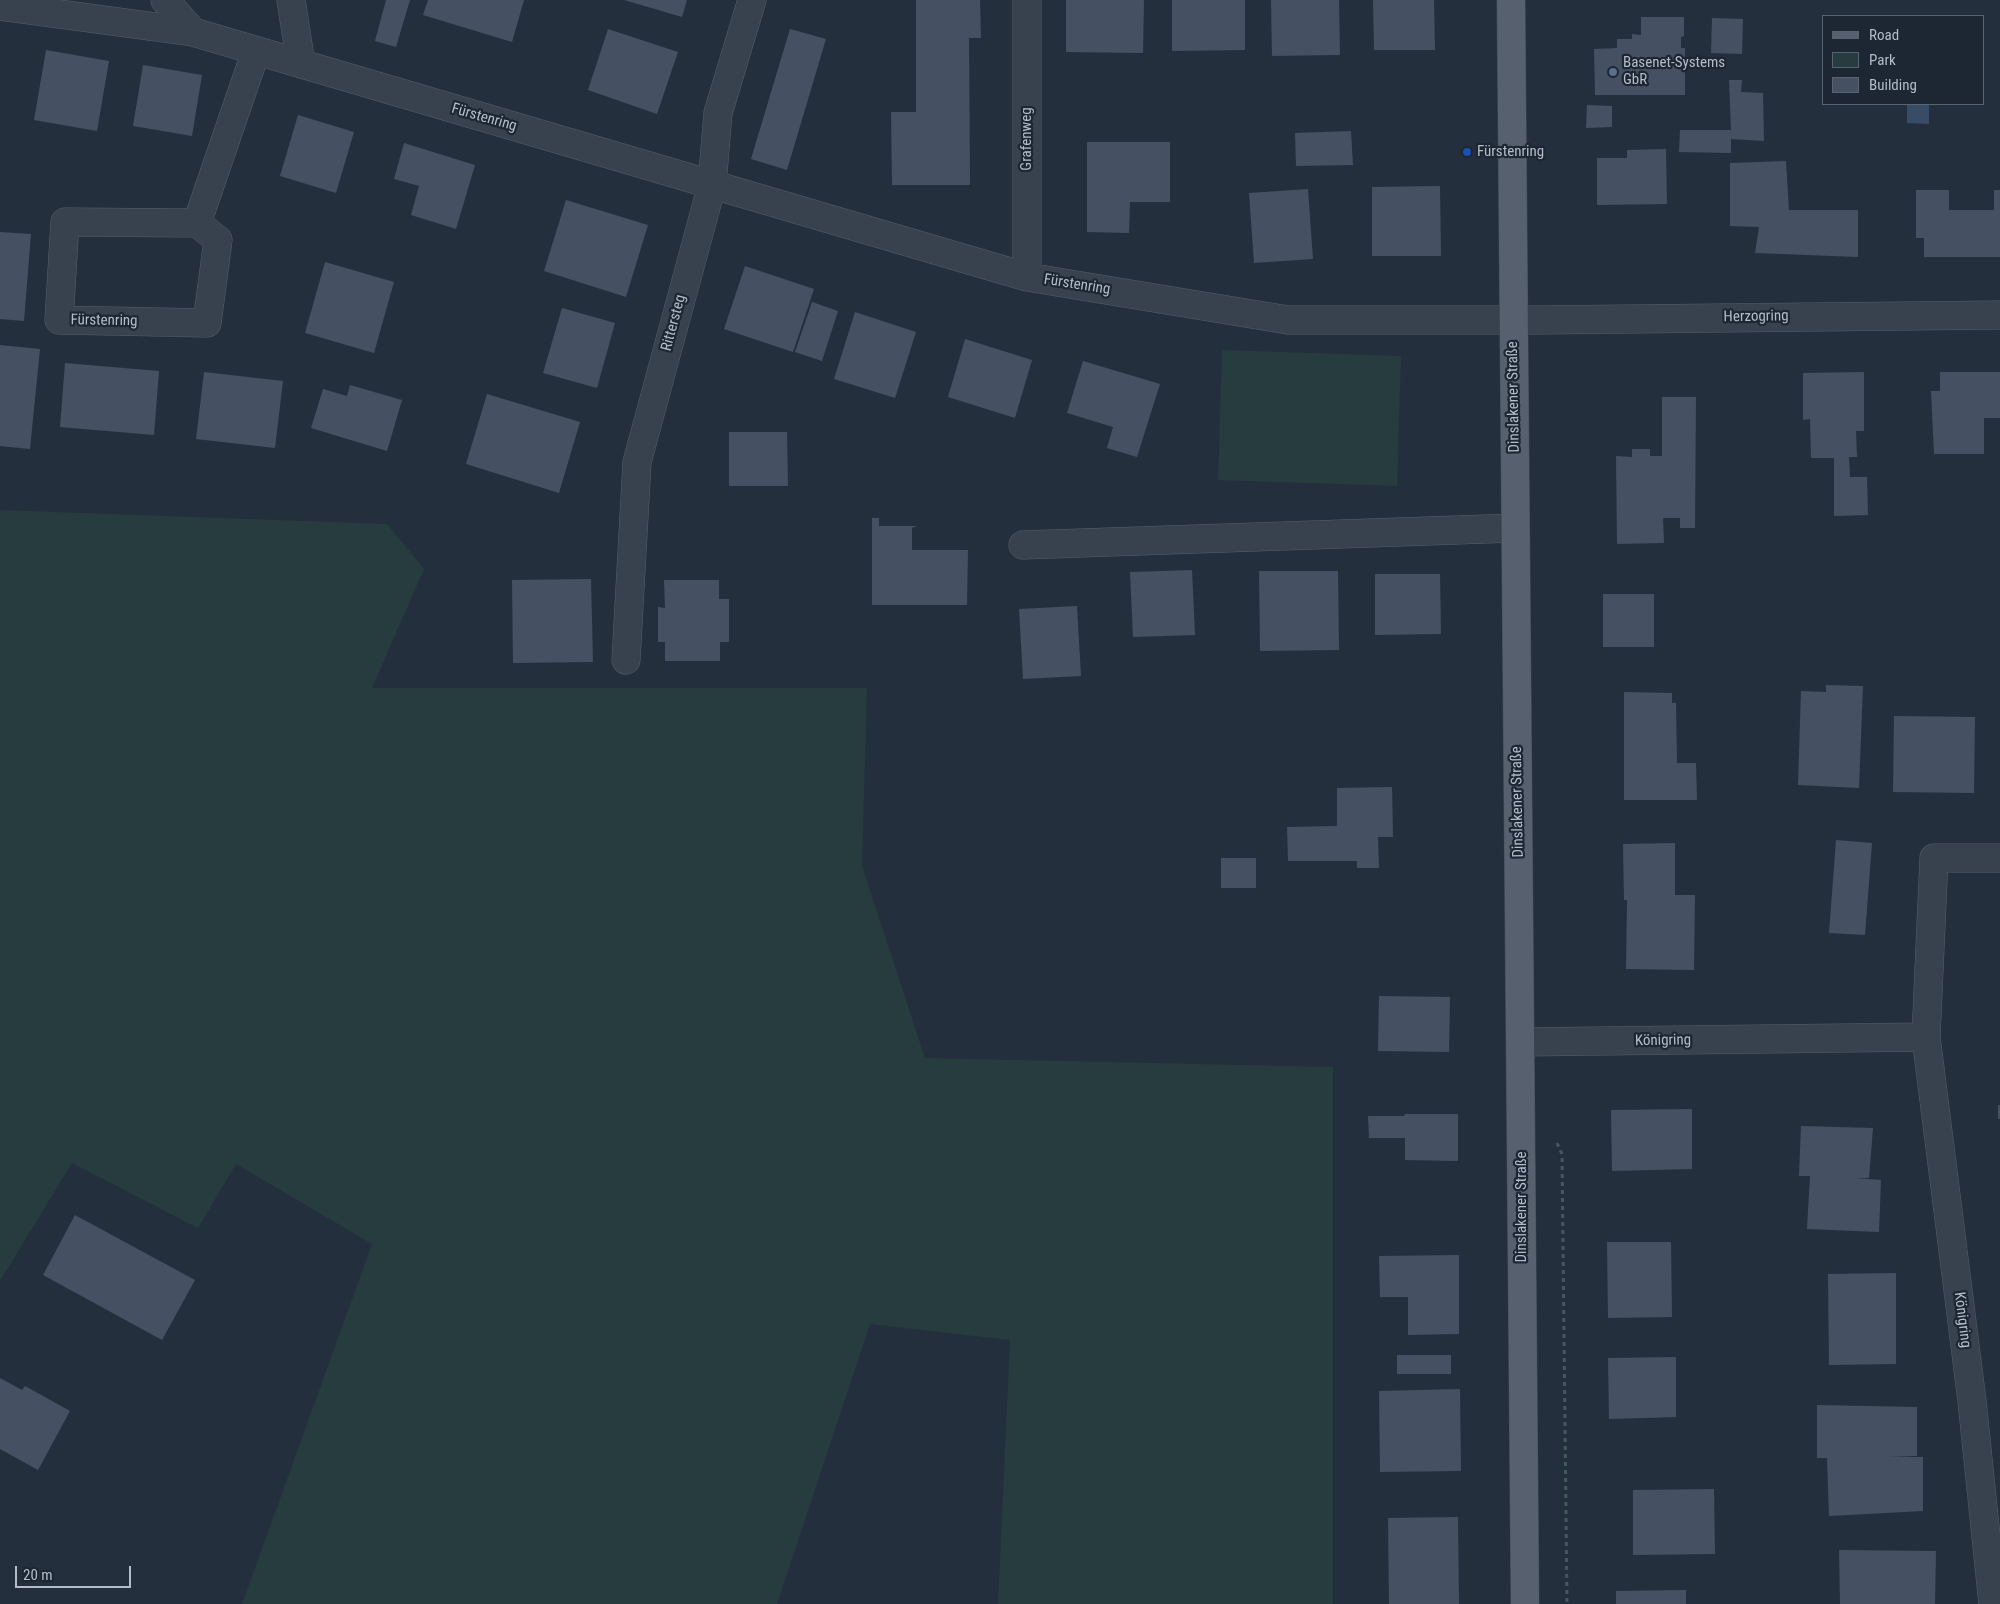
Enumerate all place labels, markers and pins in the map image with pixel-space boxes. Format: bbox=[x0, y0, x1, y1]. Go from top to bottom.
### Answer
place label: Basenet-Systems GbR bbox=[1623, 54, 1725, 89]
marker: Basenet-Systems GbR bbox=[1607, 66, 1619, 78]
place label: Fürstenring bbox=[1477, 143, 1544, 161]
marker: Fürstenring bbox=[1461, 146, 1473, 158]

